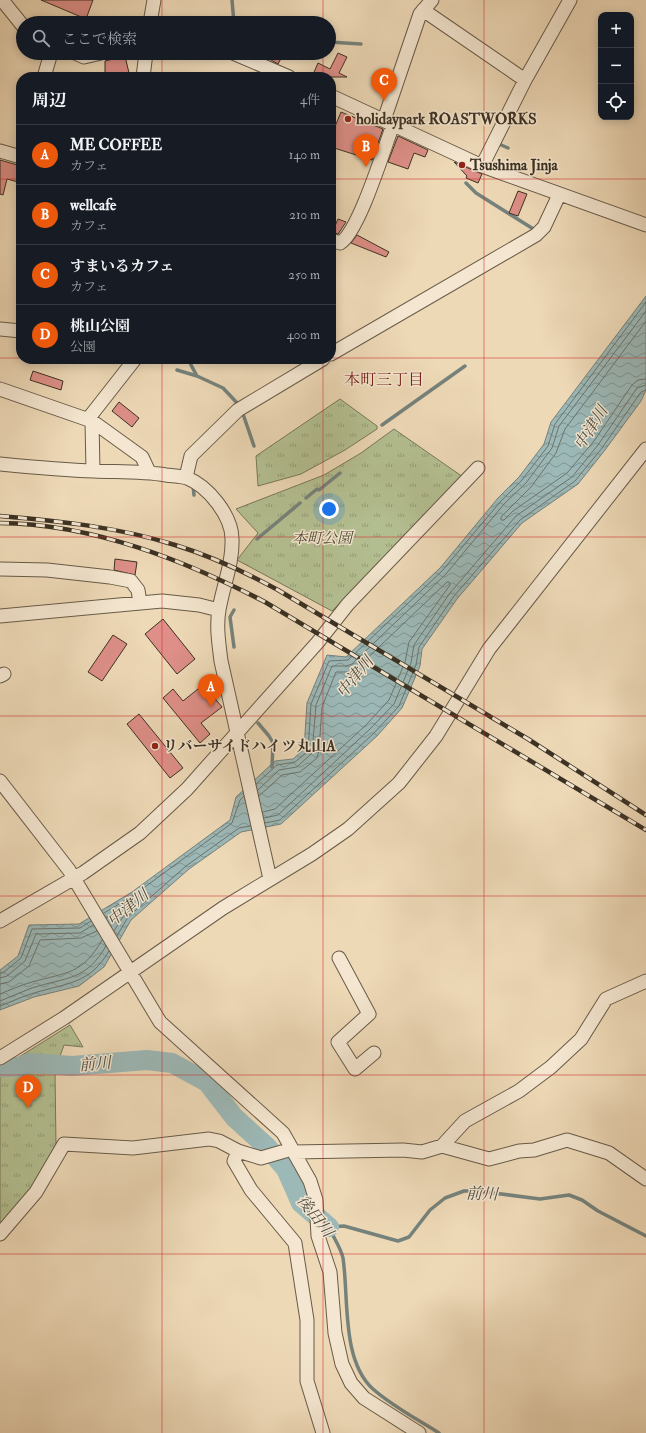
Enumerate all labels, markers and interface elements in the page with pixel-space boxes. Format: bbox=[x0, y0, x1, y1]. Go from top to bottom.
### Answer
map controls bbox=[598, 12, 634, 120]
button: + bbox=[598, 12, 634, 48]
search box bbox=[16, 16, 336, 60]
icon: search bbox=[30, 27, 52, 49]
text: ここで検索 bbox=[62, 30, 137, 49]
button: − bbox=[598, 48, 634, 84]
pin: C bbox=[371, 68, 397, 101]
button: locate bbox=[598, 84, 634, 120]
text: 周辺 bbox=[32, 90, 66, 111]
text: 4件 bbox=[300, 92, 320, 108]
place label: holidaypark ROASTWORKS bbox=[356, 110, 537, 130]
marker: holidaypark ROASTWORKS bbox=[343, 114, 353, 124]
pin: B bbox=[353, 134, 379, 167]
text: ME COFFEE bbox=[70, 136, 162, 155]
text: A bbox=[41, 147, 49, 163]
text: 140 m bbox=[289, 147, 320, 163]
place label: Tsushima Jinja bbox=[469, 156, 559, 176]
text: カフェ bbox=[70, 158, 108, 174]
marker: Tsushima Jinja bbox=[457, 160, 467, 170]
text: wellcafe bbox=[70, 196, 116, 215]
text: B bbox=[41, 207, 49, 223]
text: 210 m bbox=[289, 207, 320, 223]
text: カフェ bbox=[70, 218, 108, 234]
text: すまいるカフェ bbox=[70, 257, 174, 276]
text: C bbox=[40, 267, 50, 283]
text: 250 m bbox=[288, 267, 320, 283]
text: カフェ bbox=[70, 279, 108, 295]
text: 桃山公園 bbox=[70, 317, 130, 336]
text: D bbox=[40, 327, 50, 343]
text: 400 m bbox=[287, 327, 320, 343]
text: 公園 bbox=[70, 339, 96, 355]
district label: 本町三丁目 bbox=[344, 370, 424, 390]
water label: 中津川 bbox=[570, 401, 613, 454]
your location bbox=[319, 499, 339, 519]
park label: 本町公園 bbox=[292, 529, 355, 548]
water label: 中津川 bbox=[332, 651, 379, 702]
pin: A bbox=[198, 674, 224, 707]
place label: リバーサイドハイツ丸山A bbox=[163, 737, 336, 756]
marker: リバーサイドハイツ丸山A bbox=[150, 741, 160, 751]
water label: 中津川 bbox=[103, 884, 154, 931]
water label: 前川 bbox=[78, 1052, 114, 1075]
pin: D bbox=[15, 1075, 41, 1108]
water label: 前川 bbox=[466, 1183, 500, 1205]
water label: 後田川 bbox=[292, 1191, 339, 1243]

